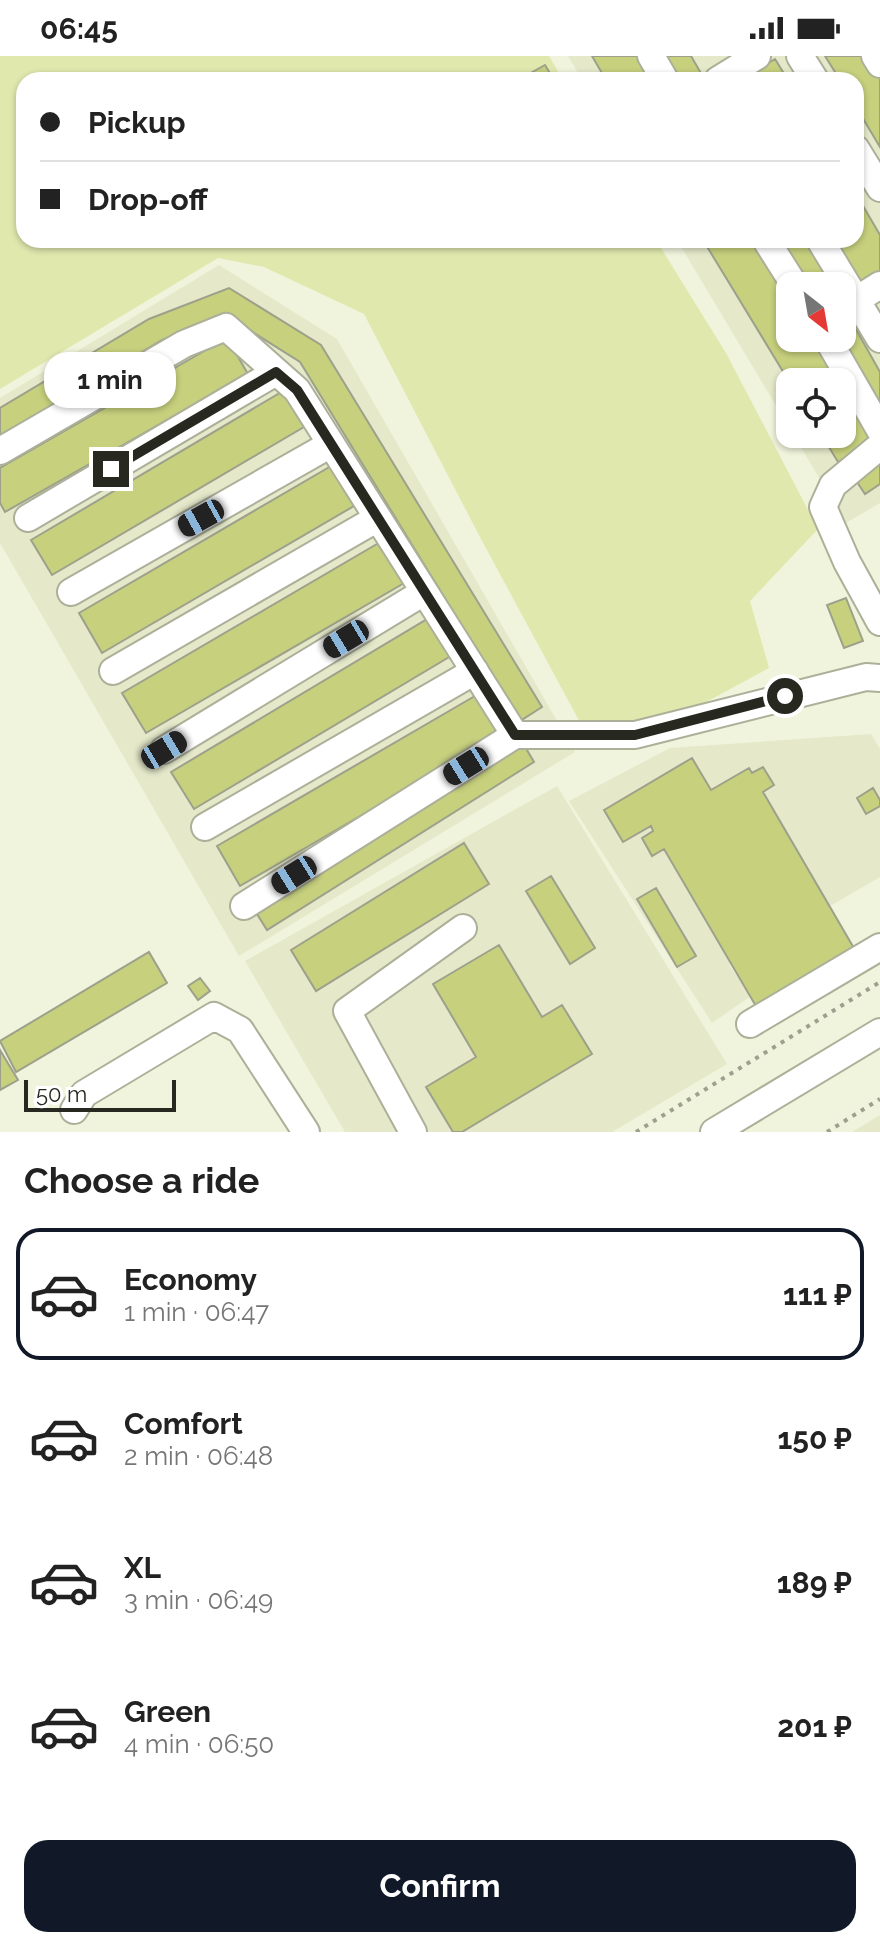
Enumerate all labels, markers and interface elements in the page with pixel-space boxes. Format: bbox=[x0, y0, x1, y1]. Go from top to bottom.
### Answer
text: 06:45 bbox=[40, 11, 118, 46]
text: Pickup bbox=[88, 105, 186, 140]
text: Drop-off bbox=[88, 182, 208, 217]
north arrow bbox=[776, 272, 856, 352]
map controls bbox=[776, 272, 856, 448]
callout: 1 min bbox=[45, 353, 177, 409]
text: 1 min bbox=[77, 365, 143, 395]
button: locate bbox=[776, 368, 856, 448]
route end bbox=[93, 451, 129, 487]
car bbox=[174, 496, 228, 540]
car bbox=[319, 616, 373, 662]
route start bbox=[767, 678, 803, 714]
car bbox=[137, 727, 191, 773]
car bbox=[439, 743, 493, 789]
car bbox=[267, 852, 321, 898]
scale bar bbox=[24, 1076, 176, 1112]
text: 50 m bbox=[36, 1081, 87, 1107]
text: Choose a ride bbox=[24, 1159, 259, 1201]
icon: car bbox=[28, 1258, 100, 1330]
text: Economy bbox=[124, 1262, 257, 1297]
text: 111 ₽ bbox=[783, 1277, 852, 1312]
text: 1 min · 06:47 bbox=[124, 1297, 269, 1327]
icon: car bbox=[28, 1402, 100, 1474]
text: Comfort bbox=[124, 1406, 243, 1441]
text: 150 ₽ bbox=[778, 1421, 852, 1456]
text: 2 min · 06:48 bbox=[124, 1441, 273, 1471]
icon: car bbox=[28, 1546, 100, 1618]
text: XL bbox=[124, 1550, 161, 1585]
text: 189 ₽ bbox=[777, 1565, 852, 1600]
text: 3 min · 06:49 bbox=[124, 1585, 273, 1615]
icon: car bbox=[28, 1690, 100, 1762]
text: Green bbox=[124, 1694, 211, 1729]
text: 201 ₽ bbox=[777, 1709, 852, 1744]
text: 4 min · 06:50 bbox=[124, 1729, 274, 1759]
button: Confirm bbox=[24, 1840, 856, 1932]

